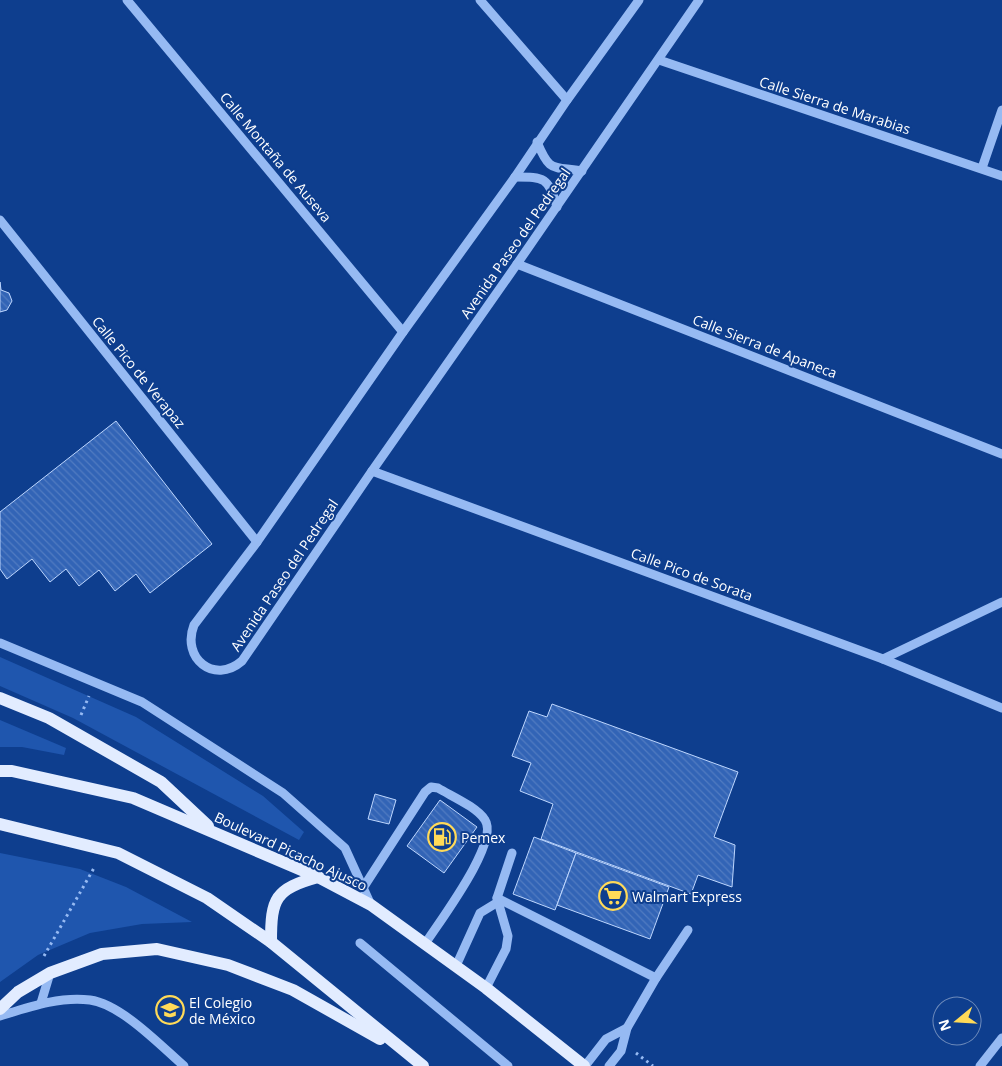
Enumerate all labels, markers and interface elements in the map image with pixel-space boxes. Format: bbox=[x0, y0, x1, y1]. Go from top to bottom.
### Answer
street label: Calle Sierra de Marabias bbox=[757, 72, 913, 138]
street label: Calle Montaña de Auseva bbox=[216, 88, 336, 226]
street label: Avenida Paseo del Pedregal bbox=[456, 164, 574, 322]
street label: Calle Sierra de Apaneca bbox=[690, 310, 840, 382]
street label: Calle Pico de Verapaz bbox=[88, 312, 190, 432]
street label: Avenida Paseo del Pedregal bbox=[226, 495, 342, 655]
street label: Calle Pico de Sorata bbox=[628, 543, 756, 605]
street label: Boulevard Picacho Ajusco bbox=[211, 807, 371, 895]
fuel station icon: Pemex bbox=[427, 822, 457, 852]
place label: Pemex bbox=[461, 828, 506, 847]
supermarket icon: Walmart Express bbox=[598, 881, 628, 911]
place label: Walmart Express bbox=[632, 887, 742, 906]
place label: El Colegio de México bbox=[189, 993, 256, 1028]
school or university icon: El Colegio de México bbox=[155, 995, 185, 1025]
north arrow bbox=[932, 996, 982, 1046]
text: N bbox=[933, 1017, 955, 1034]

